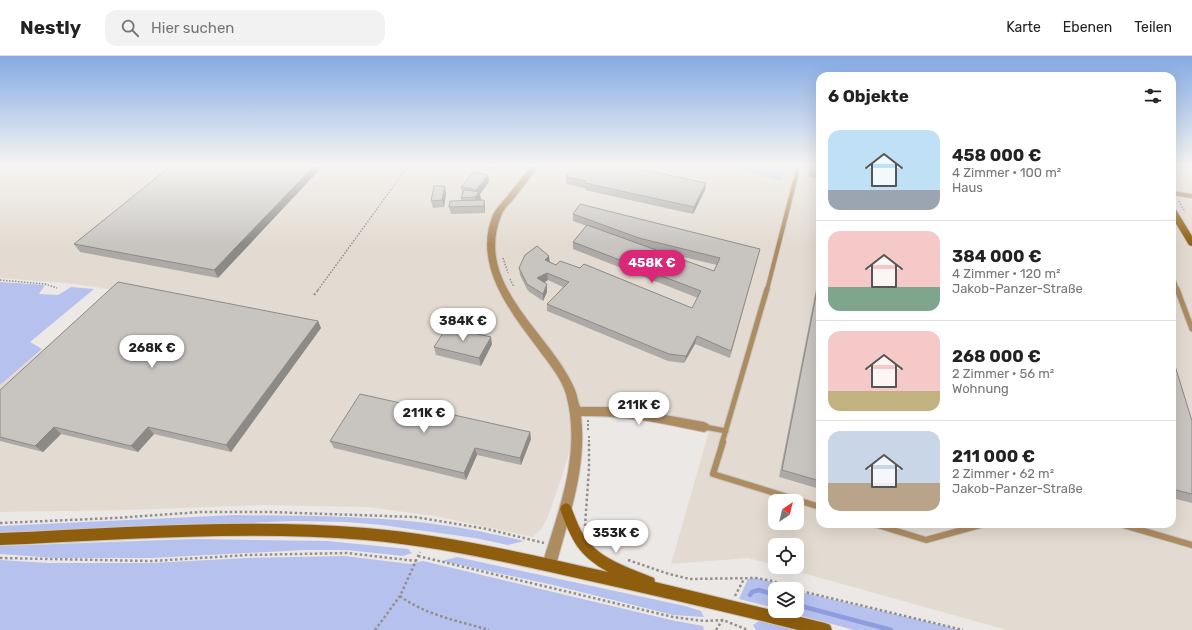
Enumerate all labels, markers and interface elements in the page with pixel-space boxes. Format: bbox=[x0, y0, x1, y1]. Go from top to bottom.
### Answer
search box bbox=[105, 10, 385, 46]
text: Nestly bbox=[20, 16, 81, 39]
icon: search bbox=[119, 17, 141, 39]
text: Hier suchen bbox=[151, 19, 234, 37]
text: Karte bbox=[1006, 19, 1041, 36]
text: Ebenen bbox=[1063, 19, 1112, 36]
text: Teilen bbox=[1134, 19, 1172, 36]
icon: filters bbox=[1142, 85, 1164, 107]
text: 6 Objekte bbox=[828, 86, 909, 106]
text: 458 000 € bbox=[952, 145, 1041, 165]
icon: home bbox=[860, 146, 908, 194]
text: 4 Zimmer · 100 m² bbox=[952, 165, 1061, 180]
text: Haus bbox=[952, 180, 983, 195]
text: 384 000 € bbox=[952, 246, 1042, 266]
icon: home bbox=[860, 247, 908, 295]
pin: 458K € bbox=[619, 250, 685, 284]
text: 458K € bbox=[628, 255, 676, 270]
text: 4 Zimmer · 120 m² bbox=[952, 266, 1061, 281]
text: Jakob-Panzer-Straße bbox=[952, 281, 1083, 296]
pin: 384K € bbox=[430, 308, 496, 342]
text: 384K € bbox=[439, 313, 487, 328]
pin: 268K € bbox=[119, 335, 185, 369]
text: 268K € bbox=[128, 340, 176, 355]
text: 268 000 € bbox=[952, 346, 1041, 366]
icon: home bbox=[860, 347, 908, 395]
text: 2 Zimmer · 56 m² bbox=[952, 366, 1054, 381]
text: Wohnung bbox=[952, 381, 1009, 396]
pin: 211K € bbox=[606, 392, 672, 426]
text: 211K € bbox=[618, 397, 660, 412]
pin: 211K € bbox=[391, 400, 457, 434]
text: 211K € bbox=[403, 405, 445, 420]
text: 211 000 € bbox=[952, 446, 1035, 466]
icon: home bbox=[860, 447, 908, 495]
text: 2 Zimmer · 62 m² bbox=[952, 466, 1054, 481]
text: Jakob-Panzer-Straße bbox=[952, 481, 1083, 496]
north arrow bbox=[768, 494, 804, 530]
map controls bbox=[768, 494, 804, 618]
pin: 353K € bbox=[583, 520, 649, 554]
text: 353K € bbox=[592, 525, 640, 540]
button: locate bbox=[768, 538, 804, 574]
button: layers bbox=[768, 582, 804, 618]

